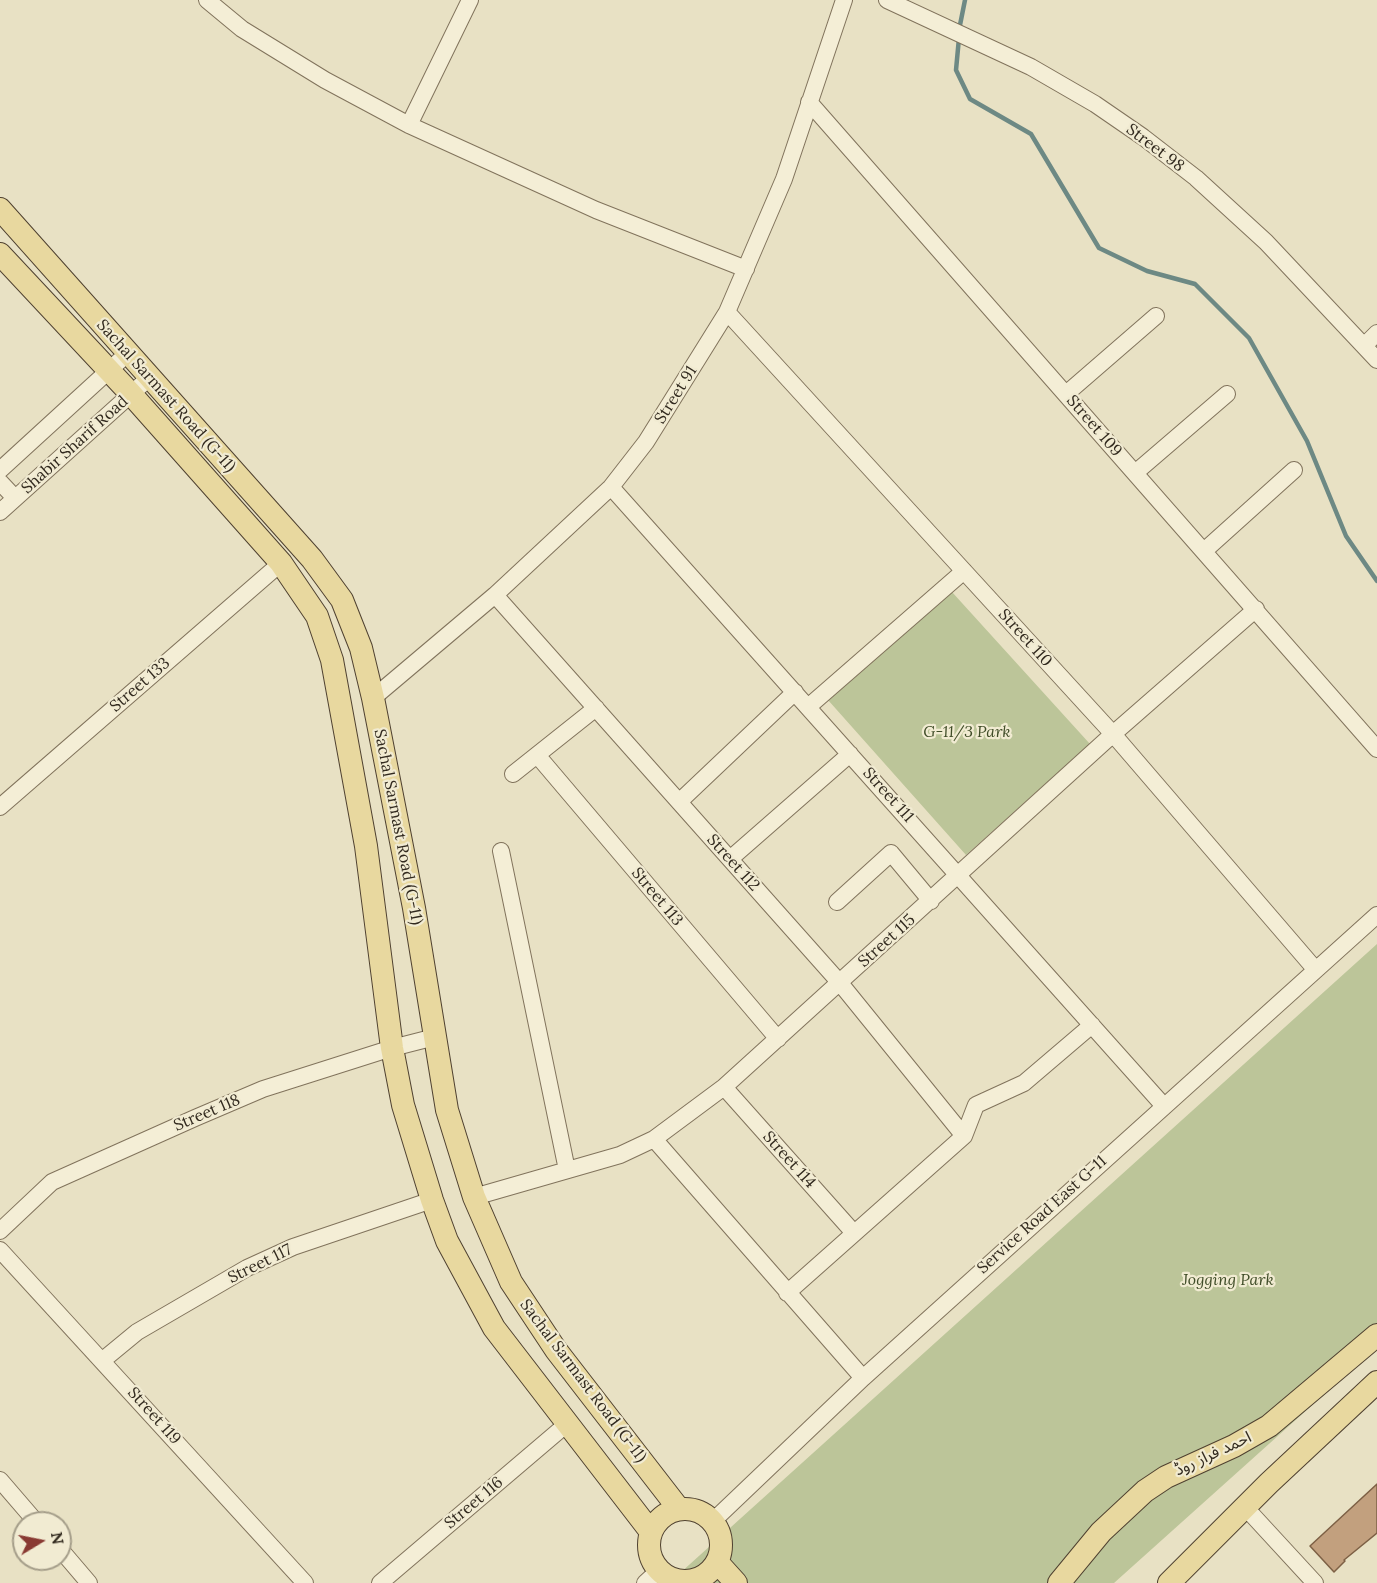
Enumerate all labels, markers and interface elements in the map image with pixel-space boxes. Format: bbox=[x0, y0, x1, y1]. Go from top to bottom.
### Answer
street label: Street 98 bbox=[1122, 120, 1188, 176]
street label: Sachal Sarmast Road (G-11) bbox=[92, 316, 240, 476]
street label: Street 91 bbox=[651, 363, 701, 427]
street label: Shabir Sharif Road bbox=[18, 392, 132, 498]
street label: Street 109 bbox=[1062, 392, 1126, 460]
street label: Street 110 bbox=[994, 605, 1056, 671]
street label: Street 133 bbox=[106, 654, 174, 716]
park label: G-11/3 Park bbox=[923, 722, 1011, 742]
street label: Sachal Sarmast Road (G-11) bbox=[370, 728, 426, 926]
street label: Street 111 bbox=[858, 764, 918, 826]
street label: Street 112 bbox=[703, 831, 763, 895]
street label: Street 113 bbox=[627, 864, 687, 930]
street label: Street 115 bbox=[855, 910, 919, 972]
street label: Street 118 bbox=[171, 1090, 243, 1136]
street label: Street 114 bbox=[758, 1128, 820, 1192]
street label: Service Road East G-11 bbox=[973, 1152, 1111, 1278]
street label: Street 117 bbox=[225, 1240, 295, 1288]
park label: Jogging Park bbox=[1182, 1270, 1274, 1290]
street label: Sachal Sarmast Road (G-11) bbox=[516, 1296, 650, 1466]
street label: Street 119 bbox=[123, 1383, 185, 1449]
street label: احمد فراز روڈ bbox=[1171, 1428, 1255, 1480]
street label: Street 116 bbox=[441, 1473, 507, 1533]
north arrow bbox=[12, 1511, 72, 1571]
text: N bbox=[47, 1530, 69, 1546]

